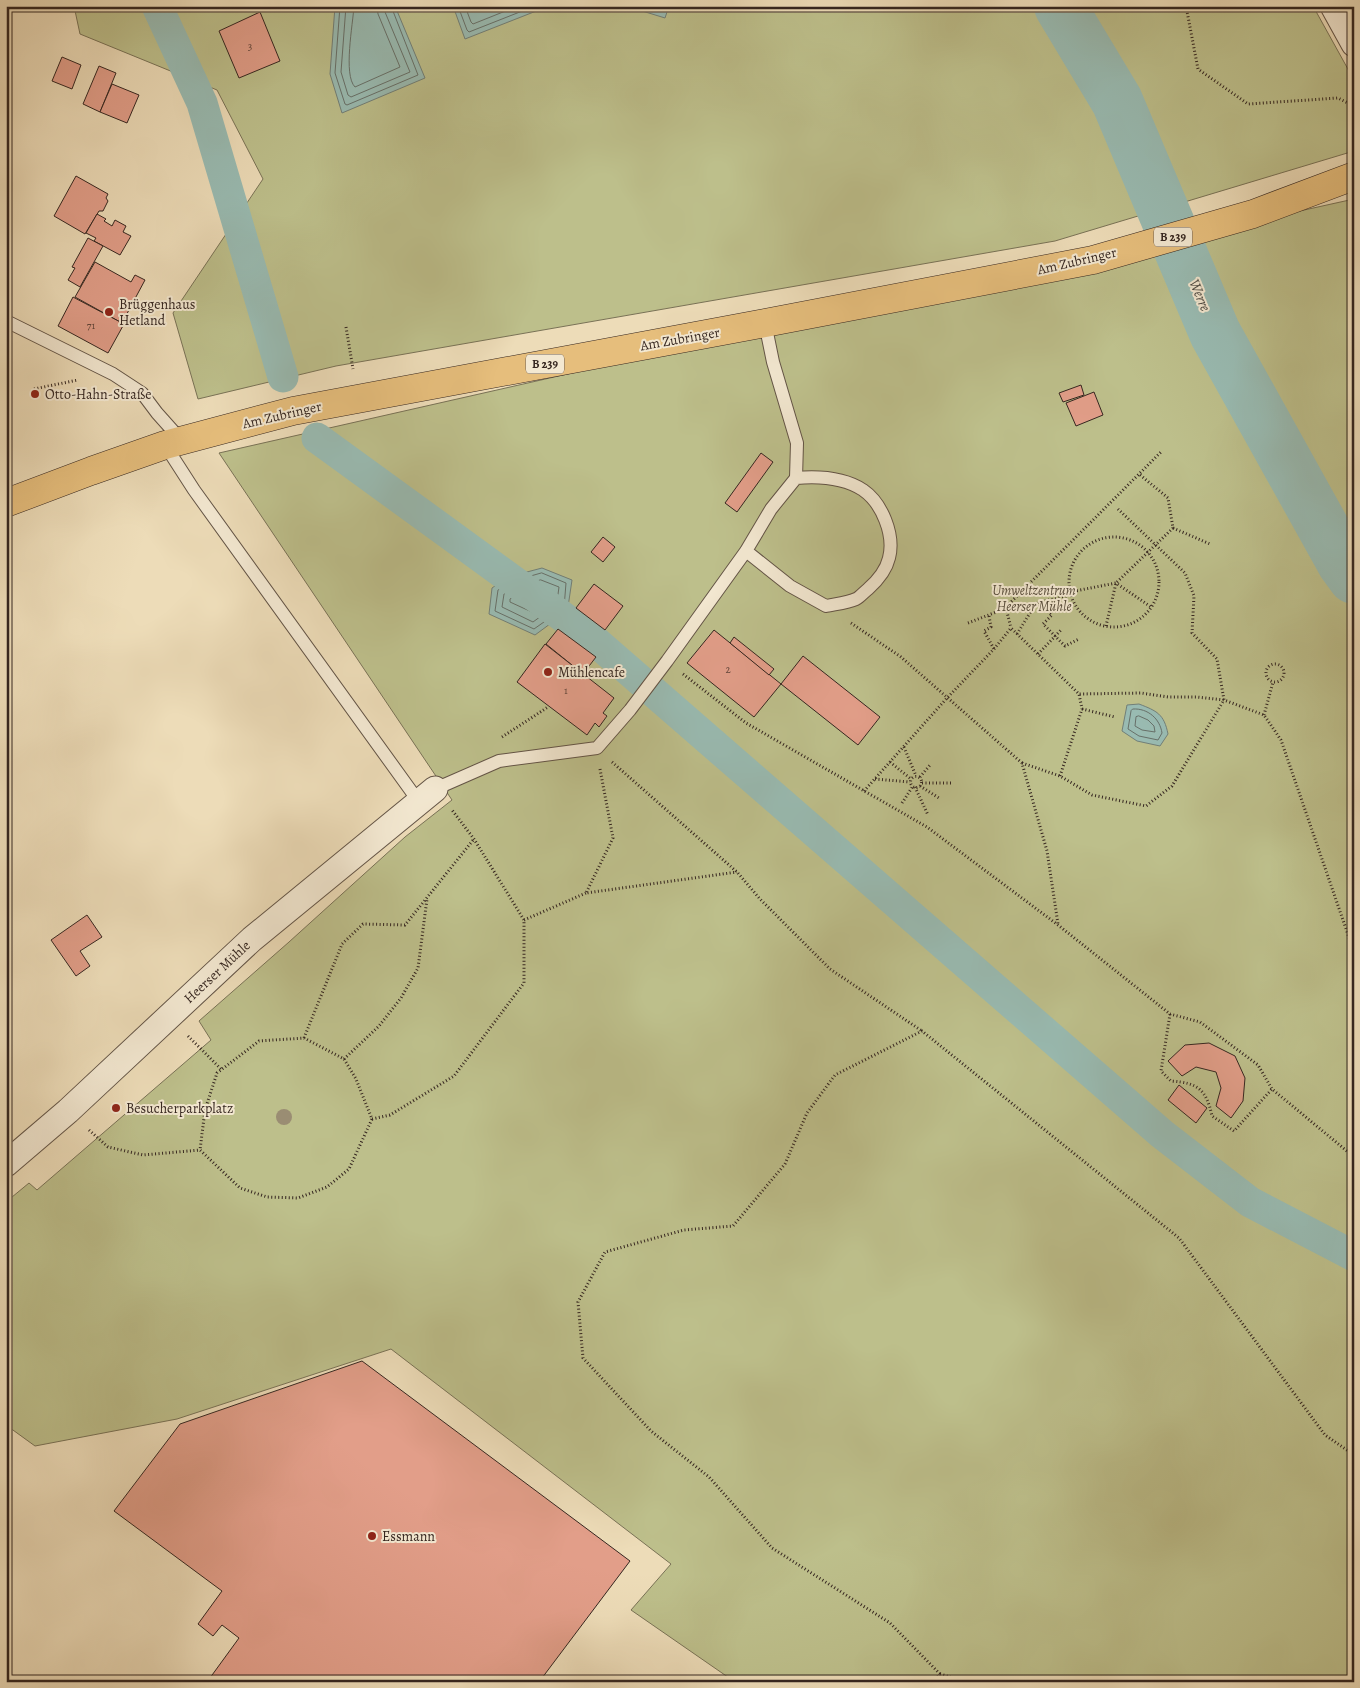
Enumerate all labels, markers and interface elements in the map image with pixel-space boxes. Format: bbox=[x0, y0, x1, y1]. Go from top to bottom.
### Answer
house number: 3 bbox=[248, 39, 252, 54]
road number: B 239 bbox=[1154, 228, 1192, 246]
street label: Am Zubringer bbox=[1035, 243, 1119, 280]
water label: Werre bbox=[1184, 276, 1216, 315]
place label: Brüggenhaus Hetland bbox=[119, 295, 195, 330]
marker: Brüggenhaus Hetland bbox=[103, 306, 115, 318]
house number: 71 bbox=[87, 318, 95, 333]
street label: Am Zubringer bbox=[638, 323, 722, 356]
road number: B 239 bbox=[526, 354, 564, 374]
place label: Otto-Hahn-Straße bbox=[45, 385, 151, 404]
marker: Otto-Hahn-Straße bbox=[29, 388, 41, 400]
street label: Am Zubringer bbox=[240, 397, 324, 434]
park label: Umweltzentrum Heerser Mühle bbox=[992, 581, 1076, 616]
house number: 2 bbox=[725, 662, 731, 677]
place label: Mühlencafe bbox=[558, 663, 625, 682]
marker: Mühlencafe bbox=[542, 666, 554, 678]
house number: 1 bbox=[564, 683, 568, 698]
street label: Heerser Mühle bbox=[180, 936, 254, 1008]
place label: Besucherparkplatz bbox=[126, 1099, 233, 1118]
marker: Besucherparkplatz bbox=[110, 1102, 122, 1114]
place label: Essmann bbox=[382, 1527, 435, 1546]
marker: Essmann bbox=[366, 1530, 378, 1542]

